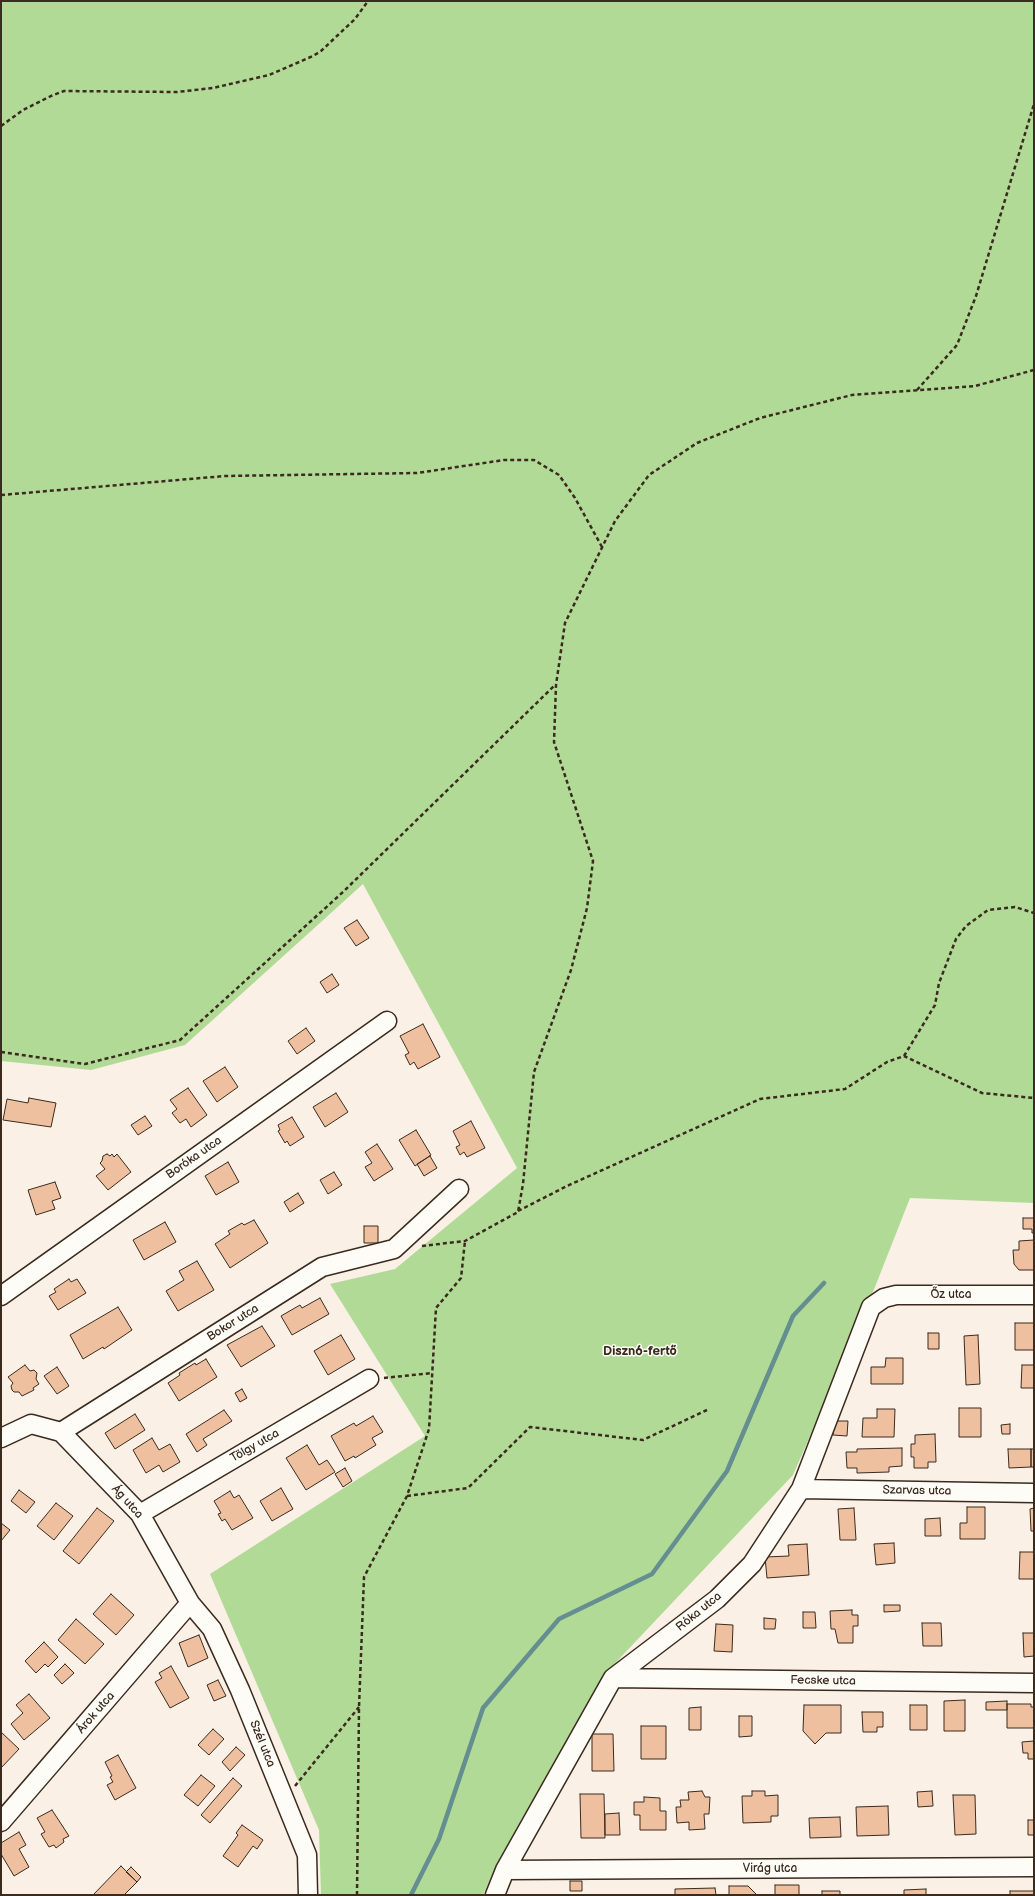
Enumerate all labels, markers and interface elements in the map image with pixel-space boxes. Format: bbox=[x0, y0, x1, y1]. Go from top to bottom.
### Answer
street label: Boróka utca bbox=[163, 1134, 225, 1182]
street label: Őz utca bbox=[931, 1288, 971, 1302]
street label: Bokor utca bbox=[204, 1301, 262, 1345]
district label: Disznó-fertő bbox=[603, 1344, 677, 1360]
street label: Tölgy utca bbox=[228, 1426, 282, 1466]
street label: Ág utca bbox=[108, 1482, 146, 1522]
street label: Szarvas utca bbox=[882, 1483, 952, 1499]
street label: Róka utca bbox=[673, 1589, 725, 1635]
street label: Fecske utca bbox=[790, 1673, 856, 1689]
street label: Árok utca bbox=[74, 1689, 118, 1737]
street label: Szél utca bbox=[246, 1719, 278, 1769]
street label: Virág utca bbox=[743, 1862, 797, 1876]

